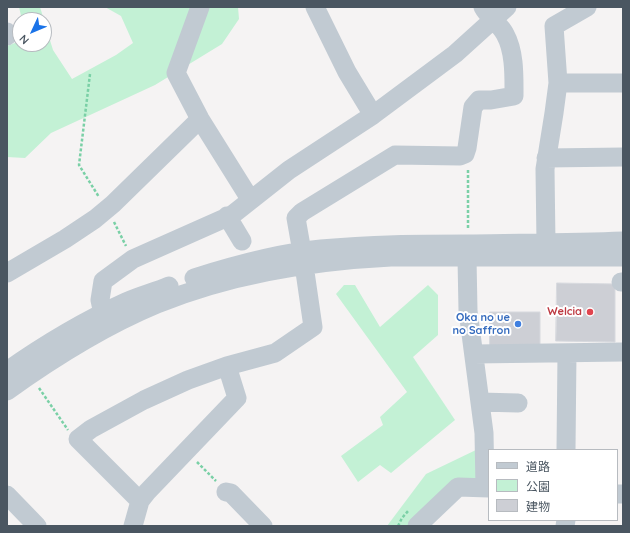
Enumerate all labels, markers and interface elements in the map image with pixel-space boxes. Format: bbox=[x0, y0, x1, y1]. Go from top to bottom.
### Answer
north arrow bbox=[12, 12, 52, 52]
text: N bbox=[16, 32, 32, 47]
place label: Welcia bbox=[547, 305, 582, 319]
marker: Welcia bbox=[585, 307, 595, 317]
place label: Oka no ue no Saffron bbox=[452, 311, 510, 337]
marker: Oka no ue no Saffron bbox=[513, 319, 523, 329]
legend bbox=[488, 449, 618, 521]
text: 道路 bbox=[526, 459, 550, 474]
text: 公園 bbox=[526, 479, 550, 494]
text: 建物 bbox=[526, 499, 550, 514]

